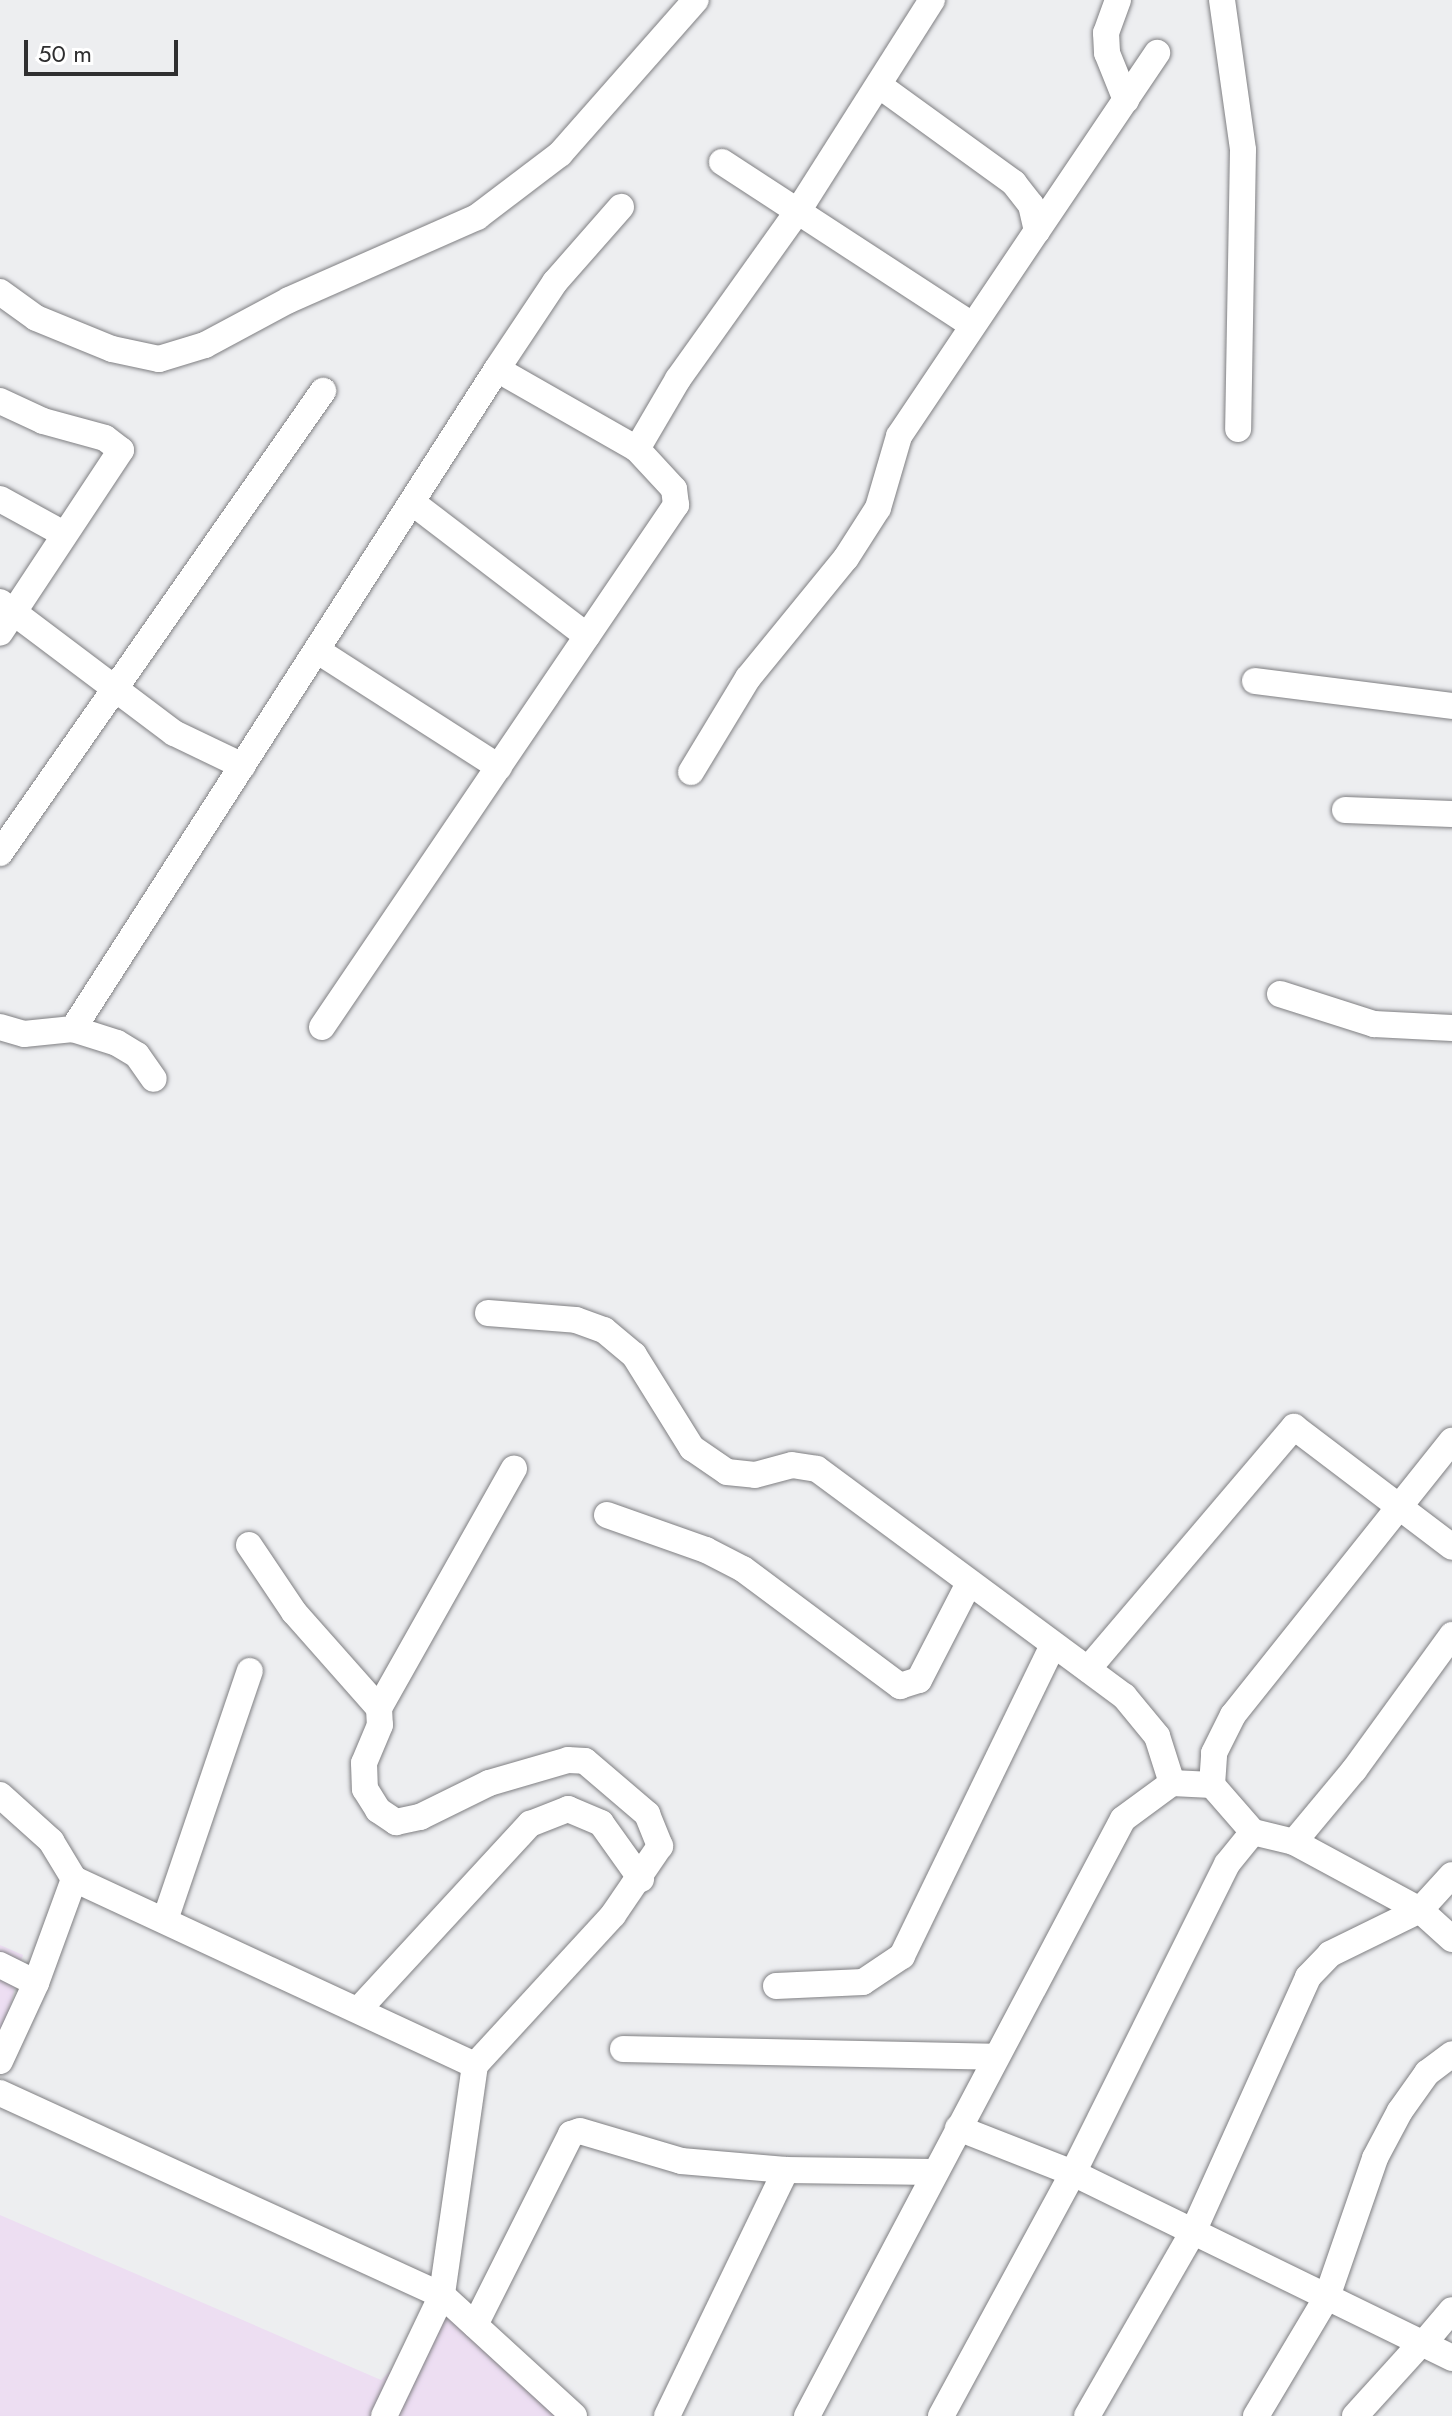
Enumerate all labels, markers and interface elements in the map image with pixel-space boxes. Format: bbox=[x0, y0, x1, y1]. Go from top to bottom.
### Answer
scale bar bbox=[28, 24, 182, 74]
text: 50 m bbox=[38, 36, 92, 71]

